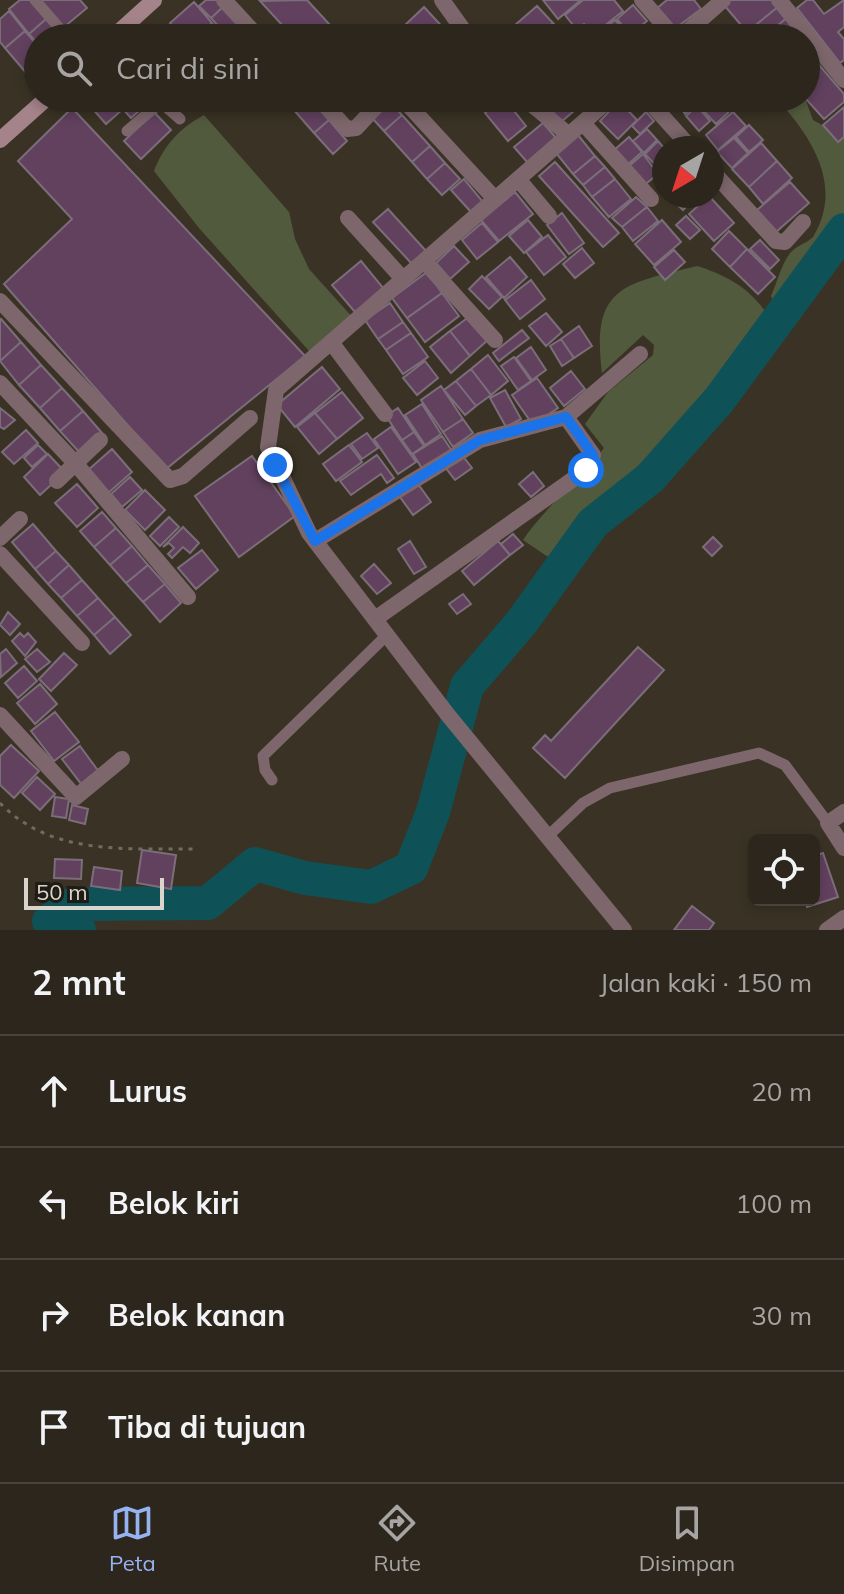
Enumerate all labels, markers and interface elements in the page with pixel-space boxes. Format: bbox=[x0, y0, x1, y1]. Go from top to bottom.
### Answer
search box bbox=[24, 24, 820, 112]
icon: search bbox=[52, 46, 96, 90]
text: Cari di sini bbox=[116, 49, 260, 87]
north arrow bbox=[652, 136, 724, 208]
route end bbox=[257, 447, 293, 483]
route start bbox=[568, 452, 604, 488]
map controls bbox=[748, 834, 820, 906]
button: locate bbox=[748, 834, 820, 906]
scale bar bbox=[24, 874, 164, 910]
text: 50 m bbox=[36, 878, 87, 906]
text: 2 mnt bbox=[32, 961, 126, 1004]
text: Jalan kaki · 150 m bbox=[600, 966, 812, 999]
icon: ahead bbox=[32, 1069, 76, 1113]
text: Lurus bbox=[108, 1072, 187, 1110]
text: 20 m bbox=[751, 1075, 812, 1108]
icon: left bbox=[32, 1181, 76, 1225]
text: Belok kiri bbox=[108, 1184, 240, 1222]
text: 100 m bbox=[736, 1187, 812, 1220]
icon: right bbox=[32, 1293, 76, 1337]
text: Belok kanan bbox=[108, 1296, 285, 1334]
text: 30 m bbox=[751, 1299, 812, 1332]
icon: arrive bbox=[32, 1405, 76, 1449]
text: Tiba di tujuan bbox=[108, 1408, 306, 1446]
tab: Peta bbox=[109, 1501, 156, 1577]
tab: Rute bbox=[373, 1501, 421, 1577]
tab: Disimpan bbox=[639, 1501, 735, 1577]

